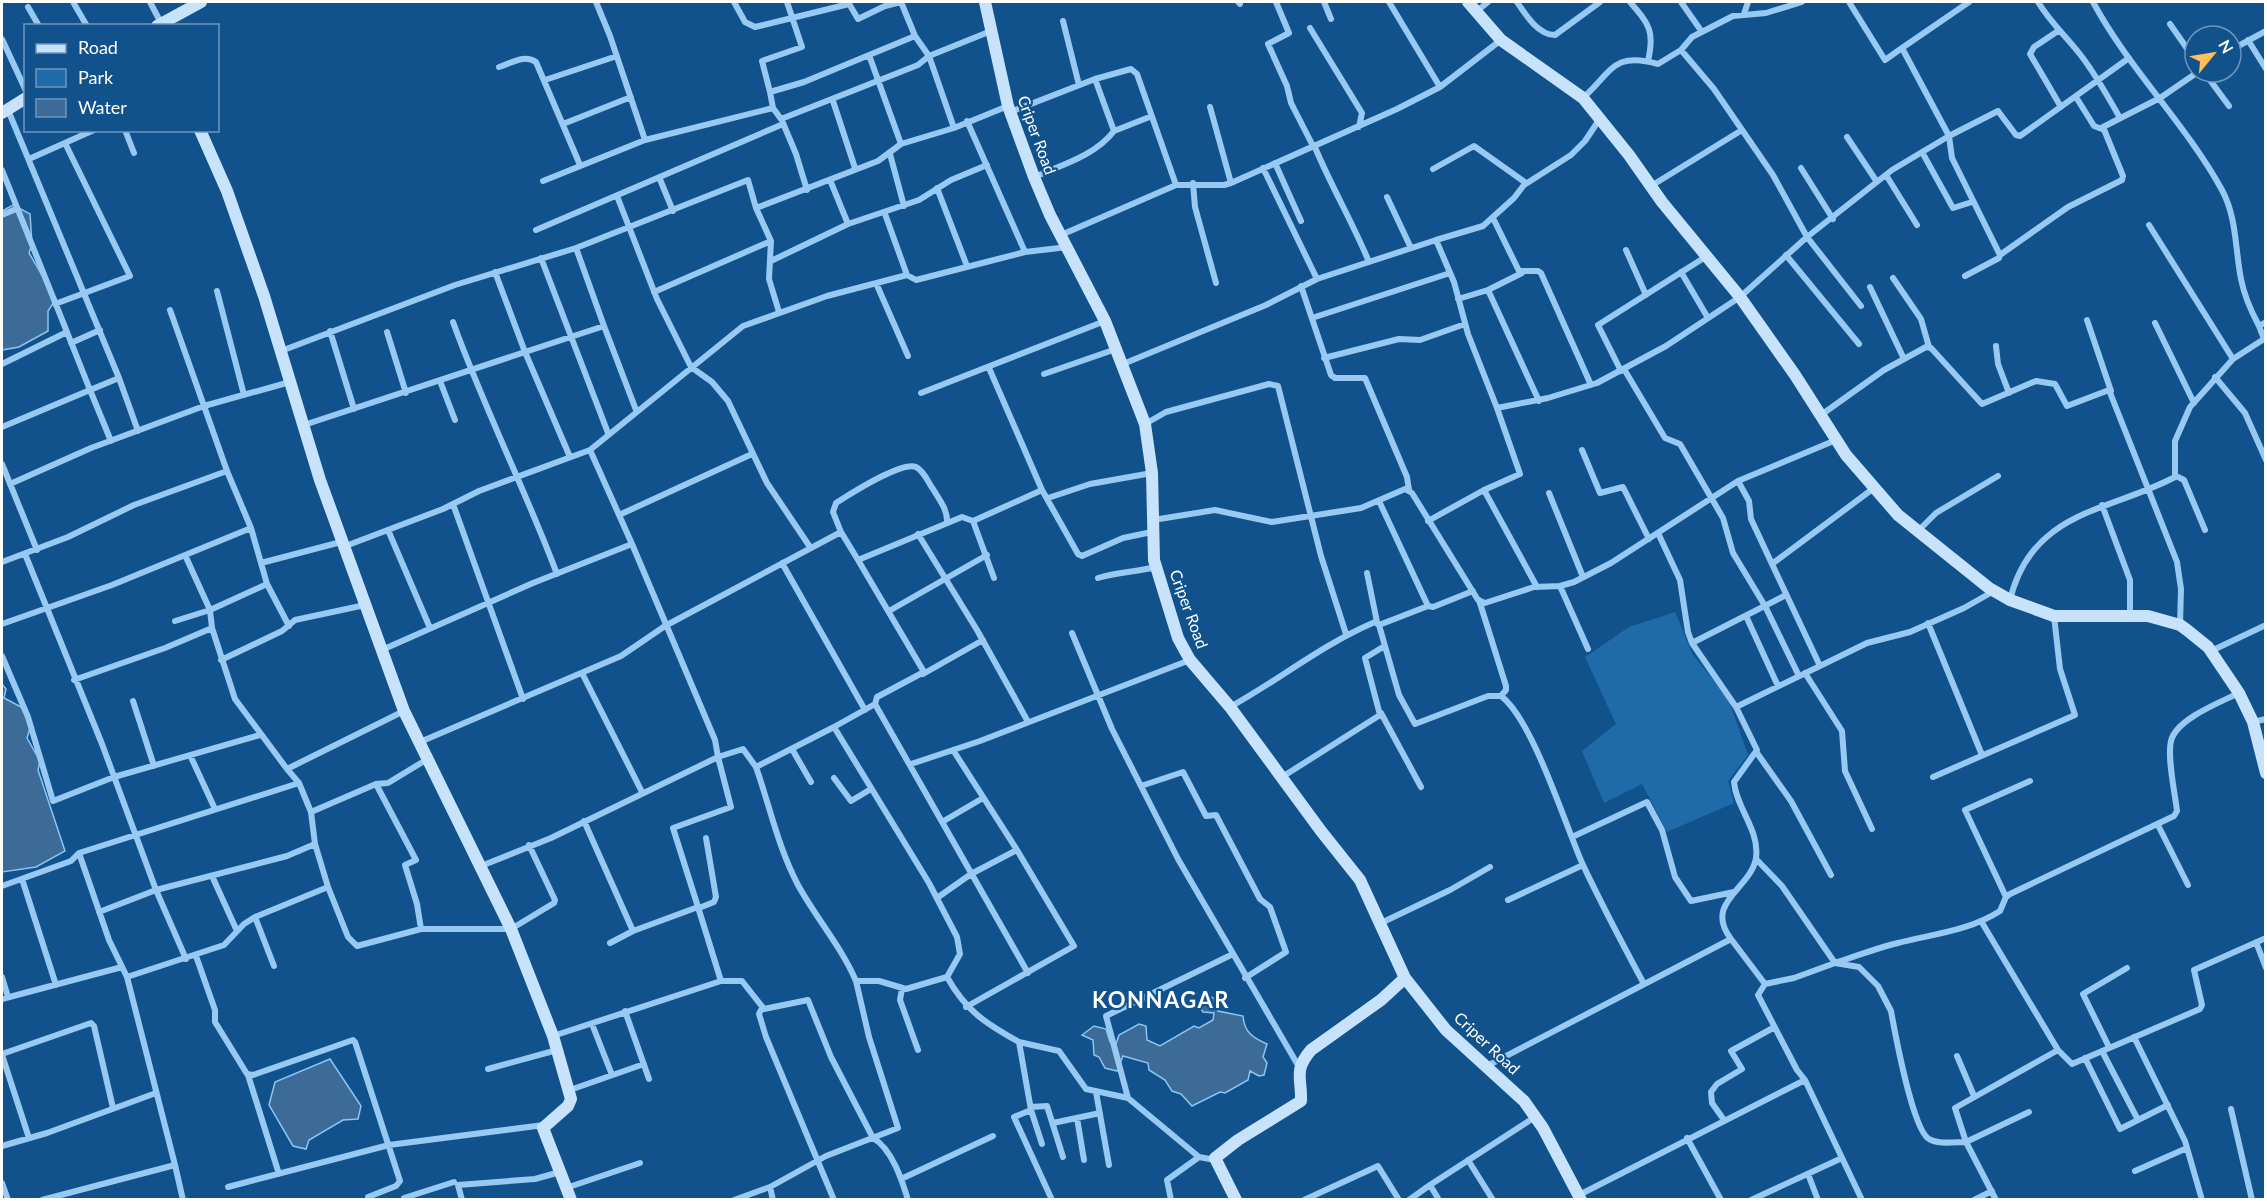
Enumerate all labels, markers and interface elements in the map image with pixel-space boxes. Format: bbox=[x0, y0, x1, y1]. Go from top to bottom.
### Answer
legend bbox=[24, 24, 219, 132]
north arrow bbox=[2183, 24, 2243, 84]
text: Road bbox=[78, 36, 118, 58]
text: N bbox=[2215, 36, 2238, 56]
text: Park bbox=[78, 66, 114, 88]
street label: Criper Road bbox=[1014, 93, 1061, 177]
text: Water bbox=[78, 96, 127, 118]
street label: Criper Road bbox=[1166, 567, 1213, 651]
district label: KONNAGAR bbox=[1092, 986, 1230, 1013]
street label: Criper Road bbox=[1451, 1007, 1524, 1078]

